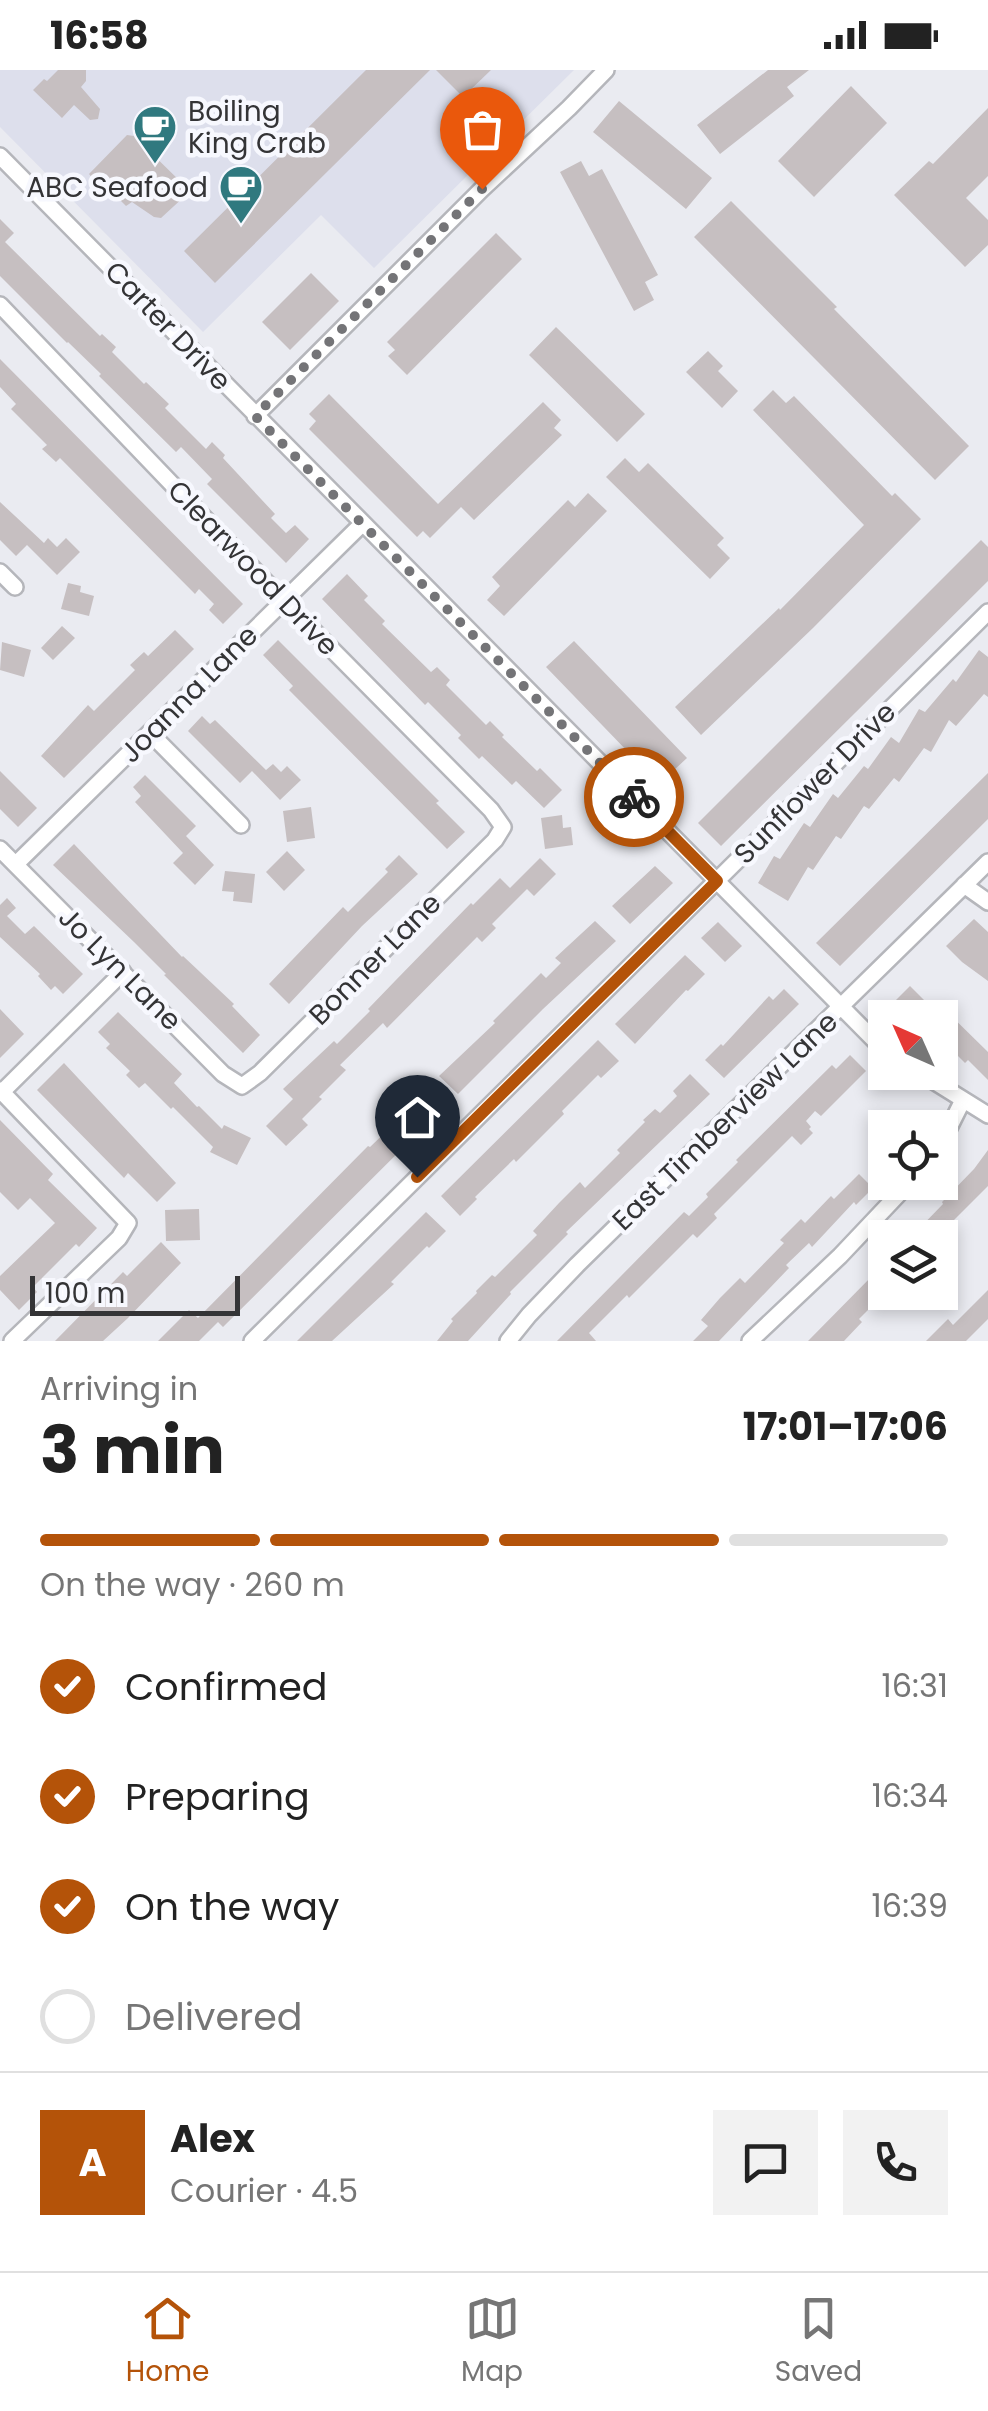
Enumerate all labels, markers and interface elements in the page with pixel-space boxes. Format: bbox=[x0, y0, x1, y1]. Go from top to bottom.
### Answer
text: 16:58 bbox=[50, 9, 149, 62]
pin bbox=[440, 87, 525, 190]
place label: Boiling King Crab bbox=[188, 92, 326, 163]
icon: bag bbox=[455, 102, 510, 157]
cafe icon: Boiling King Crab bbox=[132, 104, 178, 165]
cafe icon: ABC Seafood bbox=[218, 164, 264, 225]
place label: ABC Seafood bbox=[26, 168, 208, 207]
street label: Carter Drive bbox=[96, 253, 240, 399]
street label: Clearwood Drive bbox=[159, 471, 347, 665]
street label: Joanna Lane bbox=[111, 616, 267, 772]
street label: Sunflower Drive bbox=[725, 693, 905, 873]
courier bbox=[584, 747, 684, 847]
icon: bike bbox=[607, 770, 662, 825]
street label: Bonner Lane bbox=[300, 884, 450, 1034]
street label: Jo Lyn Lane bbox=[50, 899, 190, 1039]
north arrow bbox=[868, 1000, 958, 1090]
map controls bbox=[868, 1000, 958, 1310]
street label: East Timberview Lane bbox=[604, 1003, 846, 1239]
pin bbox=[375, 1075, 460, 1178]
icon: home bbox=[390, 1090, 445, 1145]
button: locate bbox=[868, 1110, 958, 1200]
button: layers bbox=[868, 1220, 958, 1310]
scale bar bbox=[30, 1271, 240, 1316]
text: 100 m bbox=[45, 1274, 125, 1313]
text: Arriving in bbox=[40, 1366, 198, 1411]
text: 17:01–17:06 bbox=[743, 1400, 948, 1453]
text: 3 min bbox=[40, 1405, 225, 1496]
text: On the way · 260 m bbox=[40, 1562, 345, 1607]
icon: check bbox=[40, 1659, 95, 1714]
text: Confirmed bbox=[125, 1660, 327, 1713]
text: 16:31 bbox=[882, 1663, 948, 1708]
icon: check bbox=[40, 1769, 95, 1824]
text: Preparing bbox=[125, 1770, 310, 1823]
text: 16:34 bbox=[872, 1773, 948, 1818]
icon: check bbox=[40, 1879, 95, 1934]
text: On the way bbox=[125, 1880, 339, 1933]
text: 16:39 bbox=[872, 1883, 948, 1928]
text: Delivered bbox=[125, 1990, 302, 2043]
button: chat bbox=[713, 2110, 818, 2215]
button: phone bbox=[843, 2110, 948, 2215]
text: Alex bbox=[170, 2112, 255, 2165]
text: A bbox=[78, 2136, 107, 2189]
text: Courier · 4.5 bbox=[170, 2168, 358, 2213]
tab: Home bbox=[126, 2291, 209, 2393]
tab: Map bbox=[461, 2291, 523, 2393]
tab: Saved bbox=[775, 2291, 862, 2393]

